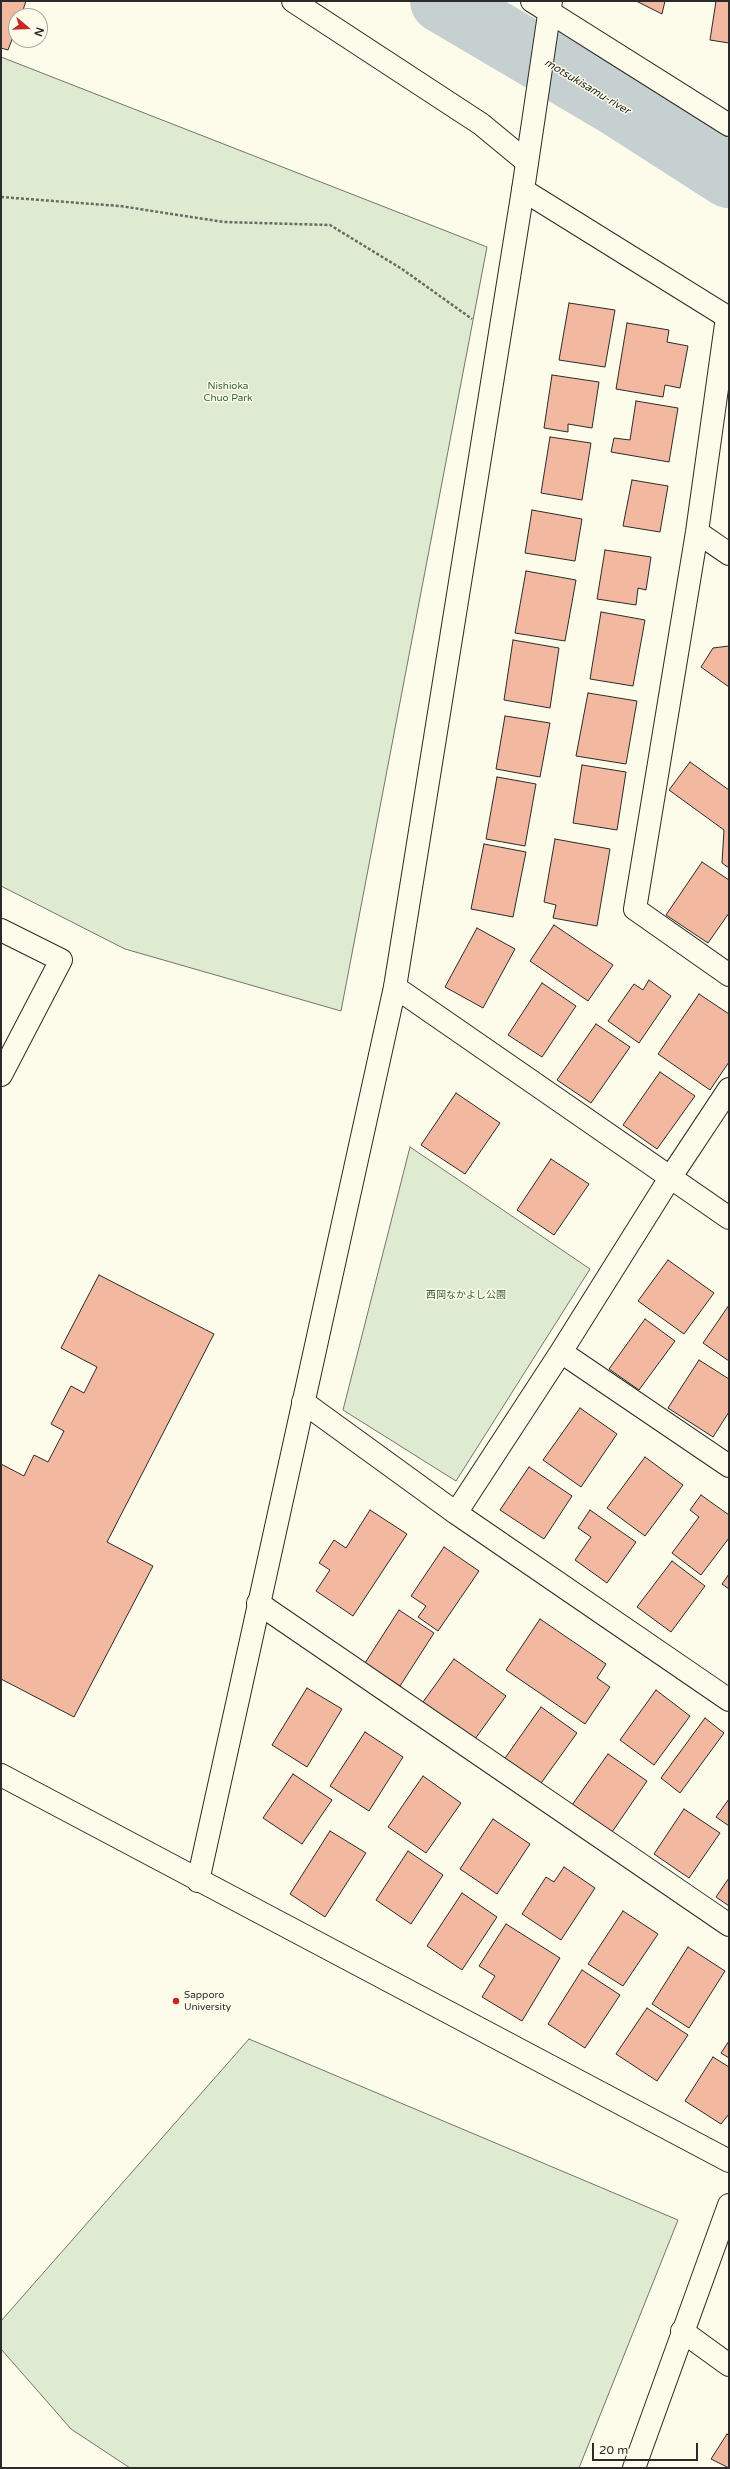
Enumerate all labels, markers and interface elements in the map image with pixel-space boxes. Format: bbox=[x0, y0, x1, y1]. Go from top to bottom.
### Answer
north arrow bbox=[8, 8, 48, 48]
text: N bbox=[31, 25, 46, 38]
water label: motsukisamu-river bbox=[542, 56, 632, 118]
park label: Nishioka Chuo Park bbox=[203, 380, 253, 404]
park label: 西岡なかよし公園 bbox=[426, 1289, 506, 1301]
place label: Sapporo University bbox=[184, 1989, 231, 2012]
marker: Sapporo University bbox=[171, 1996, 181, 2006]
scale bar bbox=[594, 2435, 700, 2461]
text: 20 m bbox=[599, 2443, 628, 2457]

